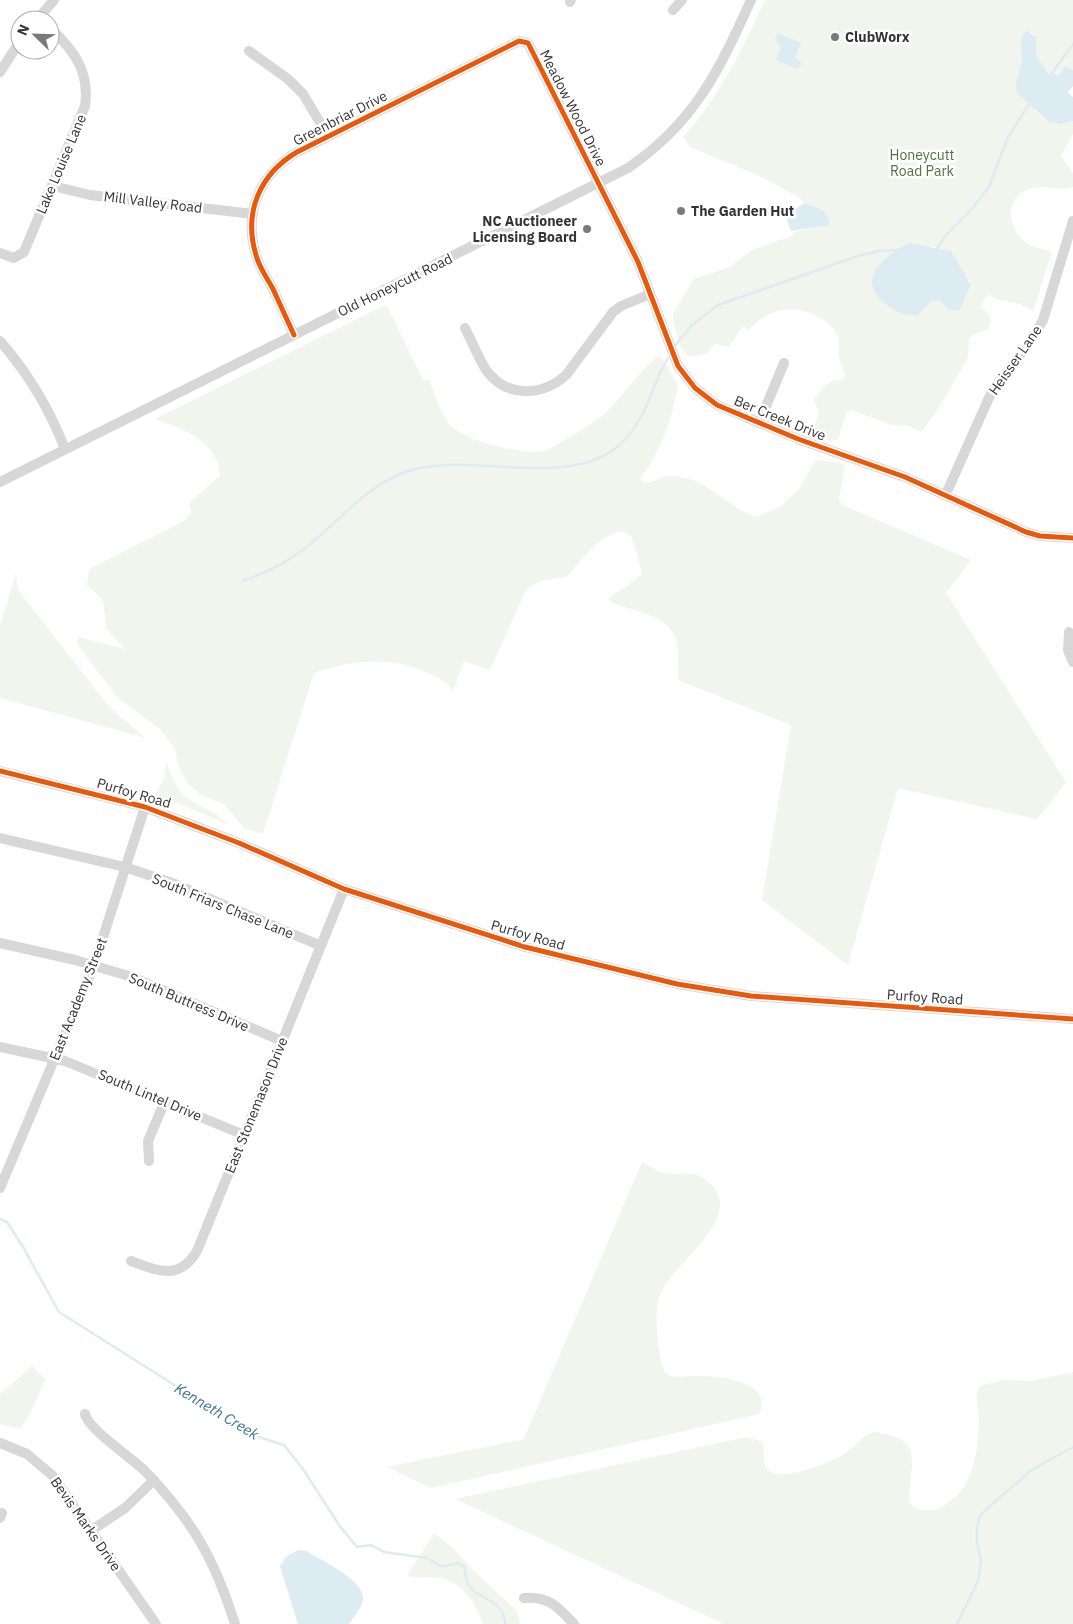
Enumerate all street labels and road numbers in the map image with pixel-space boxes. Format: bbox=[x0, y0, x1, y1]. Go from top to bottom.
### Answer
street label: Meadow Wood Drive bbox=[536, 47, 610, 170]
street label: Greenbriar Drive bbox=[290, 86, 390, 149]
street label: Lake Louise Lane bbox=[32, 111, 90, 217]
street label: Mill Valley Road bbox=[103, 187, 203, 217]
street label: Old Honeycutt Road bbox=[335, 249, 455, 321]
street label: Heisser Lane bbox=[984, 321, 1046, 398]
street label: Ber Creek Drive bbox=[731, 391, 829, 445]
street label: Purfoy Road bbox=[95, 774, 173, 812]
street label: South Friars Chase Lane bbox=[150, 869, 297, 943]
street label: Purfoy Road bbox=[489, 916, 567, 954]
street label: East Academy Street bbox=[45, 935, 111, 1063]
street label: South Buttress Drive bbox=[126, 969, 252, 1036]
street label: Purfoy Road bbox=[886, 985, 964, 1009]
street label: East Stonemason Drive bbox=[220, 1034, 292, 1176]
street label: South Lintel Drive bbox=[96, 1065, 205, 1125]
street label: Bevis Marks Drive bbox=[47, 1473, 125, 1575]

